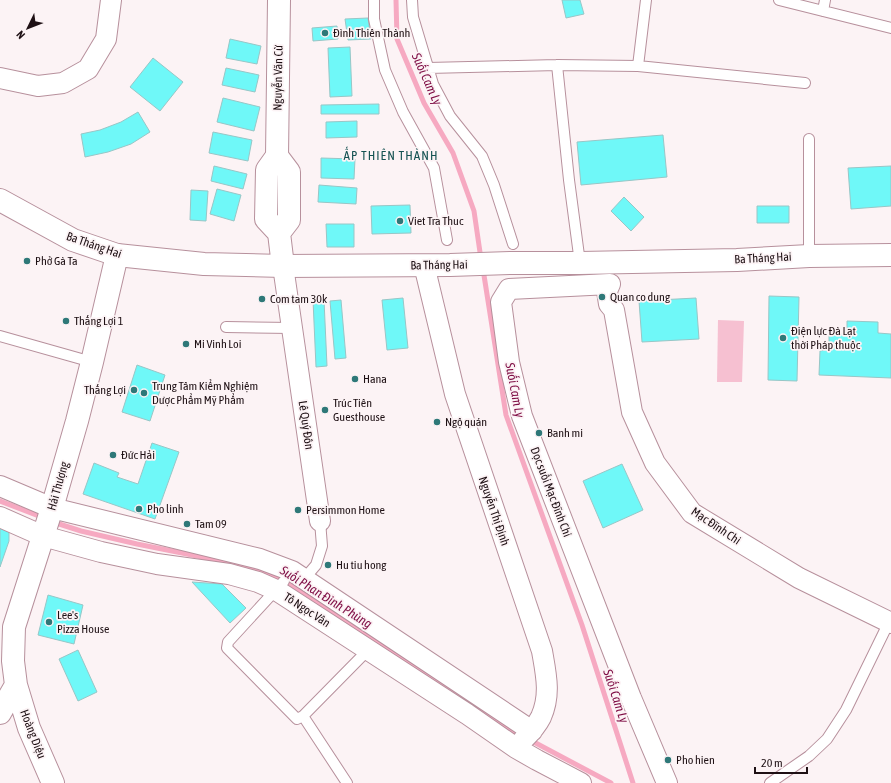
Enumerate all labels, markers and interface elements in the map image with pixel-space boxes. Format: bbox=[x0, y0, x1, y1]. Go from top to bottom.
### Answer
north arrow bbox=[8, 8, 48, 48]
place label: Đình Thiên Thành bbox=[333, 26, 410, 40]
text: N bbox=[14, 28, 27, 41]
marker: Đình Thiên Thành bbox=[320, 28, 330, 38]
street label: Nguyễn Văn Cừ bbox=[270, 45, 286, 111]
water label: Suối Cam Ly bbox=[408, 50, 445, 108]
district label: ẤP THIÊN THÀNH bbox=[344, 146, 438, 163]
place label: Viet Tra Thuc bbox=[408, 214, 464, 228]
marker: Viet Tra Thuc bbox=[395, 216, 405, 226]
street label: Ba Tháng Hai bbox=[65, 229, 123, 261]
street label: Ba Tháng Hai bbox=[734, 250, 792, 266]
place label: Phở Gà Ta bbox=[35, 254, 78, 268]
marker: Phở Gà Ta bbox=[22, 256, 32, 266]
street label: Ba Tháng Hai bbox=[410, 258, 468, 272]
place label: Quan co dung bbox=[610, 290, 671, 304]
place label: Com tam 30k bbox=[270, 292, 328, 306]
marker: Quan co dung bbox=[597, 292, 607, 302]
marker: Com tam 30k bbox=[257, 294, 267, 304]
place label: Thắng Lợi 1 bbox=[74, 314, 124, 328]
marker: Thắng Lợi 1 bbox=[61, 316, 71, 326]
place label: Điện lực Đà Lạt thời Pháp thuộc bbox=[791, 324, 861, 352]
marker: Điện lực Đà Lạt thời Pháp thuộc bbox=[778, 333, 788, 343]
place label: Mi Vinh Loi bbox=[194, 337, 241, 351]
marker: Mi Vinh Loi bbox=[181, 339, 191, 349]
water label: Suối Cam Ly bbox=[502, 360, 528, 419]
place label: Hana bbox=[363, 372, 387, 386]
marker: Hana bbox=[350, 374, 360, 384]
place label: Trung Tâm Kiểm Nghiệm Dược Phẩm Mỹ Phẩm bbox=[152, 379, 258, 407]
place label: Thắng Lợi bbox=[84, 383, 126, 397]
marker: Thắng Lợi bbox=[129, 385, 139, 395]
marker: Trung Tâm Kiểm Nghiệm Dược Phẩm Mỹ Phẩm bbox=[139, 388, 149, 398]
place label: Trúc Tiên Guesthouse bbox=[333, 396, 385, 424]
street label: Lê Quý Đôn bbox=[296, 400, 316, 450]
marker: Trúc Tiên Guesthouse bbox=[320, 405, 330, 415]
place label: Ngộ quán bbox=[445, 415, 487, 429]
marker: Ngộ quán bbox=[432, 417, 442, 427]
place label: Banh mi bbox=[547, 426, 583, 440]
marker: Banh mi bbox=[534, 428, 544, 438]
street label: Dọc suối Mạc Đĩnh Chi bbox=[527, 445, 575, 539]
place label: Đức Hải bbox=[121, 448, 155, 462]
marker: Đức Hải bbox=[108, 450, 118, 460]
street label: Hải Thượng bbox=[44, 459, 72, 512]
street label: Nguyễn Thị Định bbox=[476, 475, 512, 547]
place label: Pho linh bbox=[147, 502, 184, 516]
place label: Persimmon Home bbox=[306, 503, 385, 517]
marker: Pho linh bbox=[134, 504, 144, 514]
street label: Mạc Đĩnh Chi bbox=[689, 504, 743, 548]
marker: Persimmon Home bbox=[293, 505, 303, 515]
place label: Tam 09 bbox=[195, 517, 227, 531]
marker: Tam 09 bbox=[182, 519, 192, 529]
place label: Hu tiu hong bbox=[336, 558, 387, 572]
marker: Hu tiu hong bbox=[323, 560, 333, 570]
water label: Suối Phan Đình Phùng bbox=[276, 562, 375, 631]
street label: Tô Ngọc Vân bbox=[281, 590, 333, 630]
place label: Lee's Pizza House bbox=[57, 608, 109, 636]
marker: Lee's Pizza House bbox=[44, 617, 54, 627]
water label: Suối Cam Ly bbox=[600, 666, 632, 725]
street label: Hoàng Diệu bbox=[17, 707, 49, 761]
scale bar bbox=[755, 749, 807, 775]
place label: Pho hien bbox=[676, 753, 715, 767]
marker: Pho hien bbox=[663, 755, 673, 765]
text: 20 m bbox=[761, 756, 783, 770]

